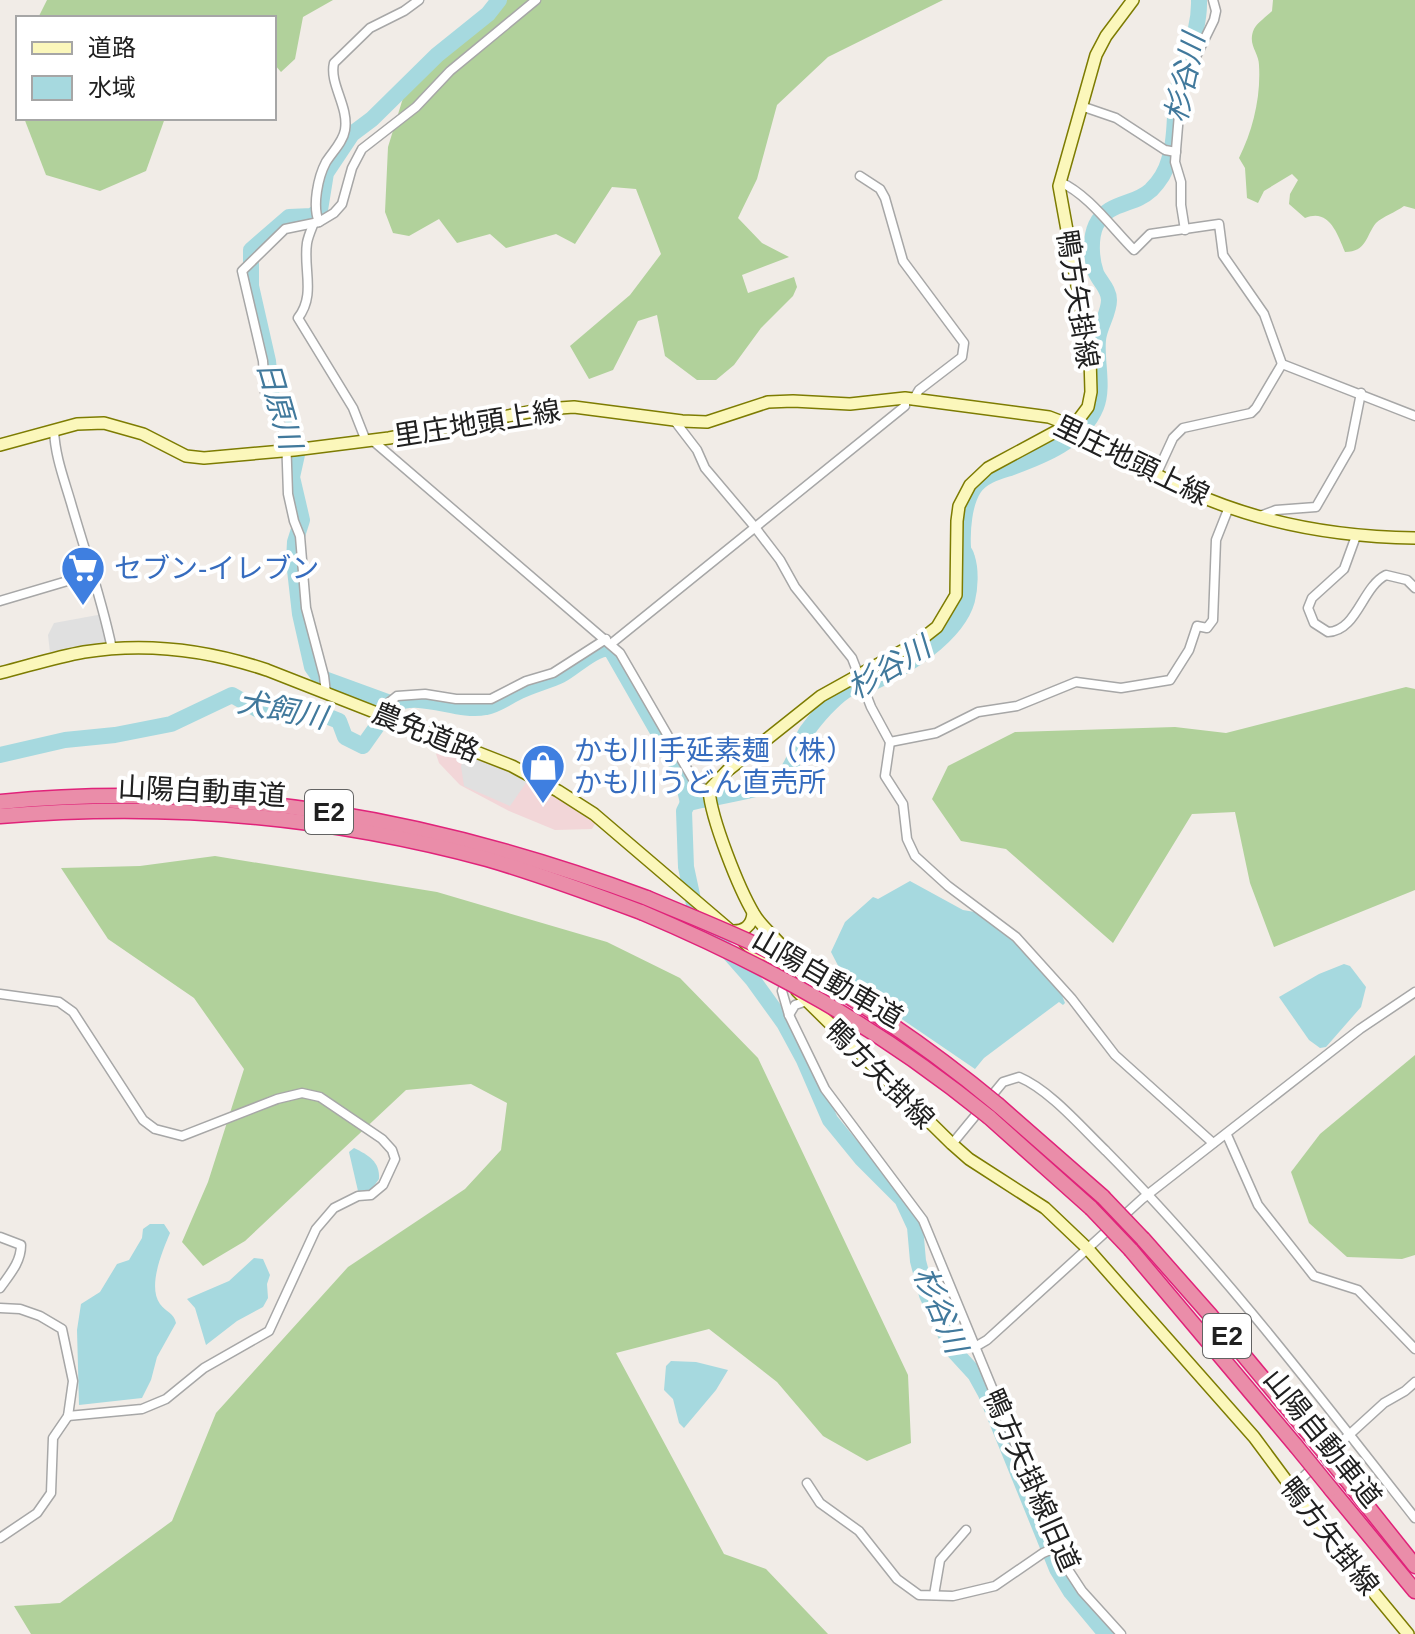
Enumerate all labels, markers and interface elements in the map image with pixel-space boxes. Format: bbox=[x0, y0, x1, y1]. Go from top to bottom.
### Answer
legend bbox=[16, 16, 276, 120]
water label: 杉谷川 bbox=[1159, 28, 1211, 125]
text: 道路 bbox=[88, 34, 136, 61]
text: 水域 bbox=[88, 74, 136, 101]
street label: 鴨方矢掛線 bbox=[1051, 228, 1104, 371]
water label: 日原川 bbox=[251, 357, 309, 456]
street label: 里庄地頭上線 bbox=[392, 395, 562, 452]
street label: 里庄地頭上線 bbox=[1049, 410, 1214, 511]
supermarket icon: セブン-イレブン bbox=[59, 544, 107, 607]
place label: セブン-イレブン bbox=[114, 553, 319, 584]
water label: 杉谷川 bbox=[842, 629, 938, 705]
water label: 犬飼川 bbox=[235, 685, 332, 735]
street label: 農免道路 bbox=[368, 697, 484, 768]
place label: かも川手延素麺（株） かも川うどん直売所 bbox=[574, 735, 854, 798]
shop icon: かも川手延素麺（株） かも川うどん直売所 bbox=[519, 742, 567, 805]
street label: 山陽自動車道 bbox=[117, 772, 287, 811]
road number: E2 bbox=[305, 790, 353, 834]
street label: 山陽自動車道 bbox=[747, 923, 908, 1034]
street label: 鴨方矢掛線 bbox=[819, 1014, 940, 1135]
water label: 杉谷川 bbox=[908, 1262, 974, 1360]
road number: E2 bbox=[1203, 1314, 1251, 1358]
street label: 山陽自動車道 bbox=[1258, 1363, 1388, 1513]
street label: 鴨方矢掛線旧道 bbox=[978, 1384, 1086, 1576]
street label: 鴨方矢掛線 bbox=[1274, 1472, 1385, 1601]

